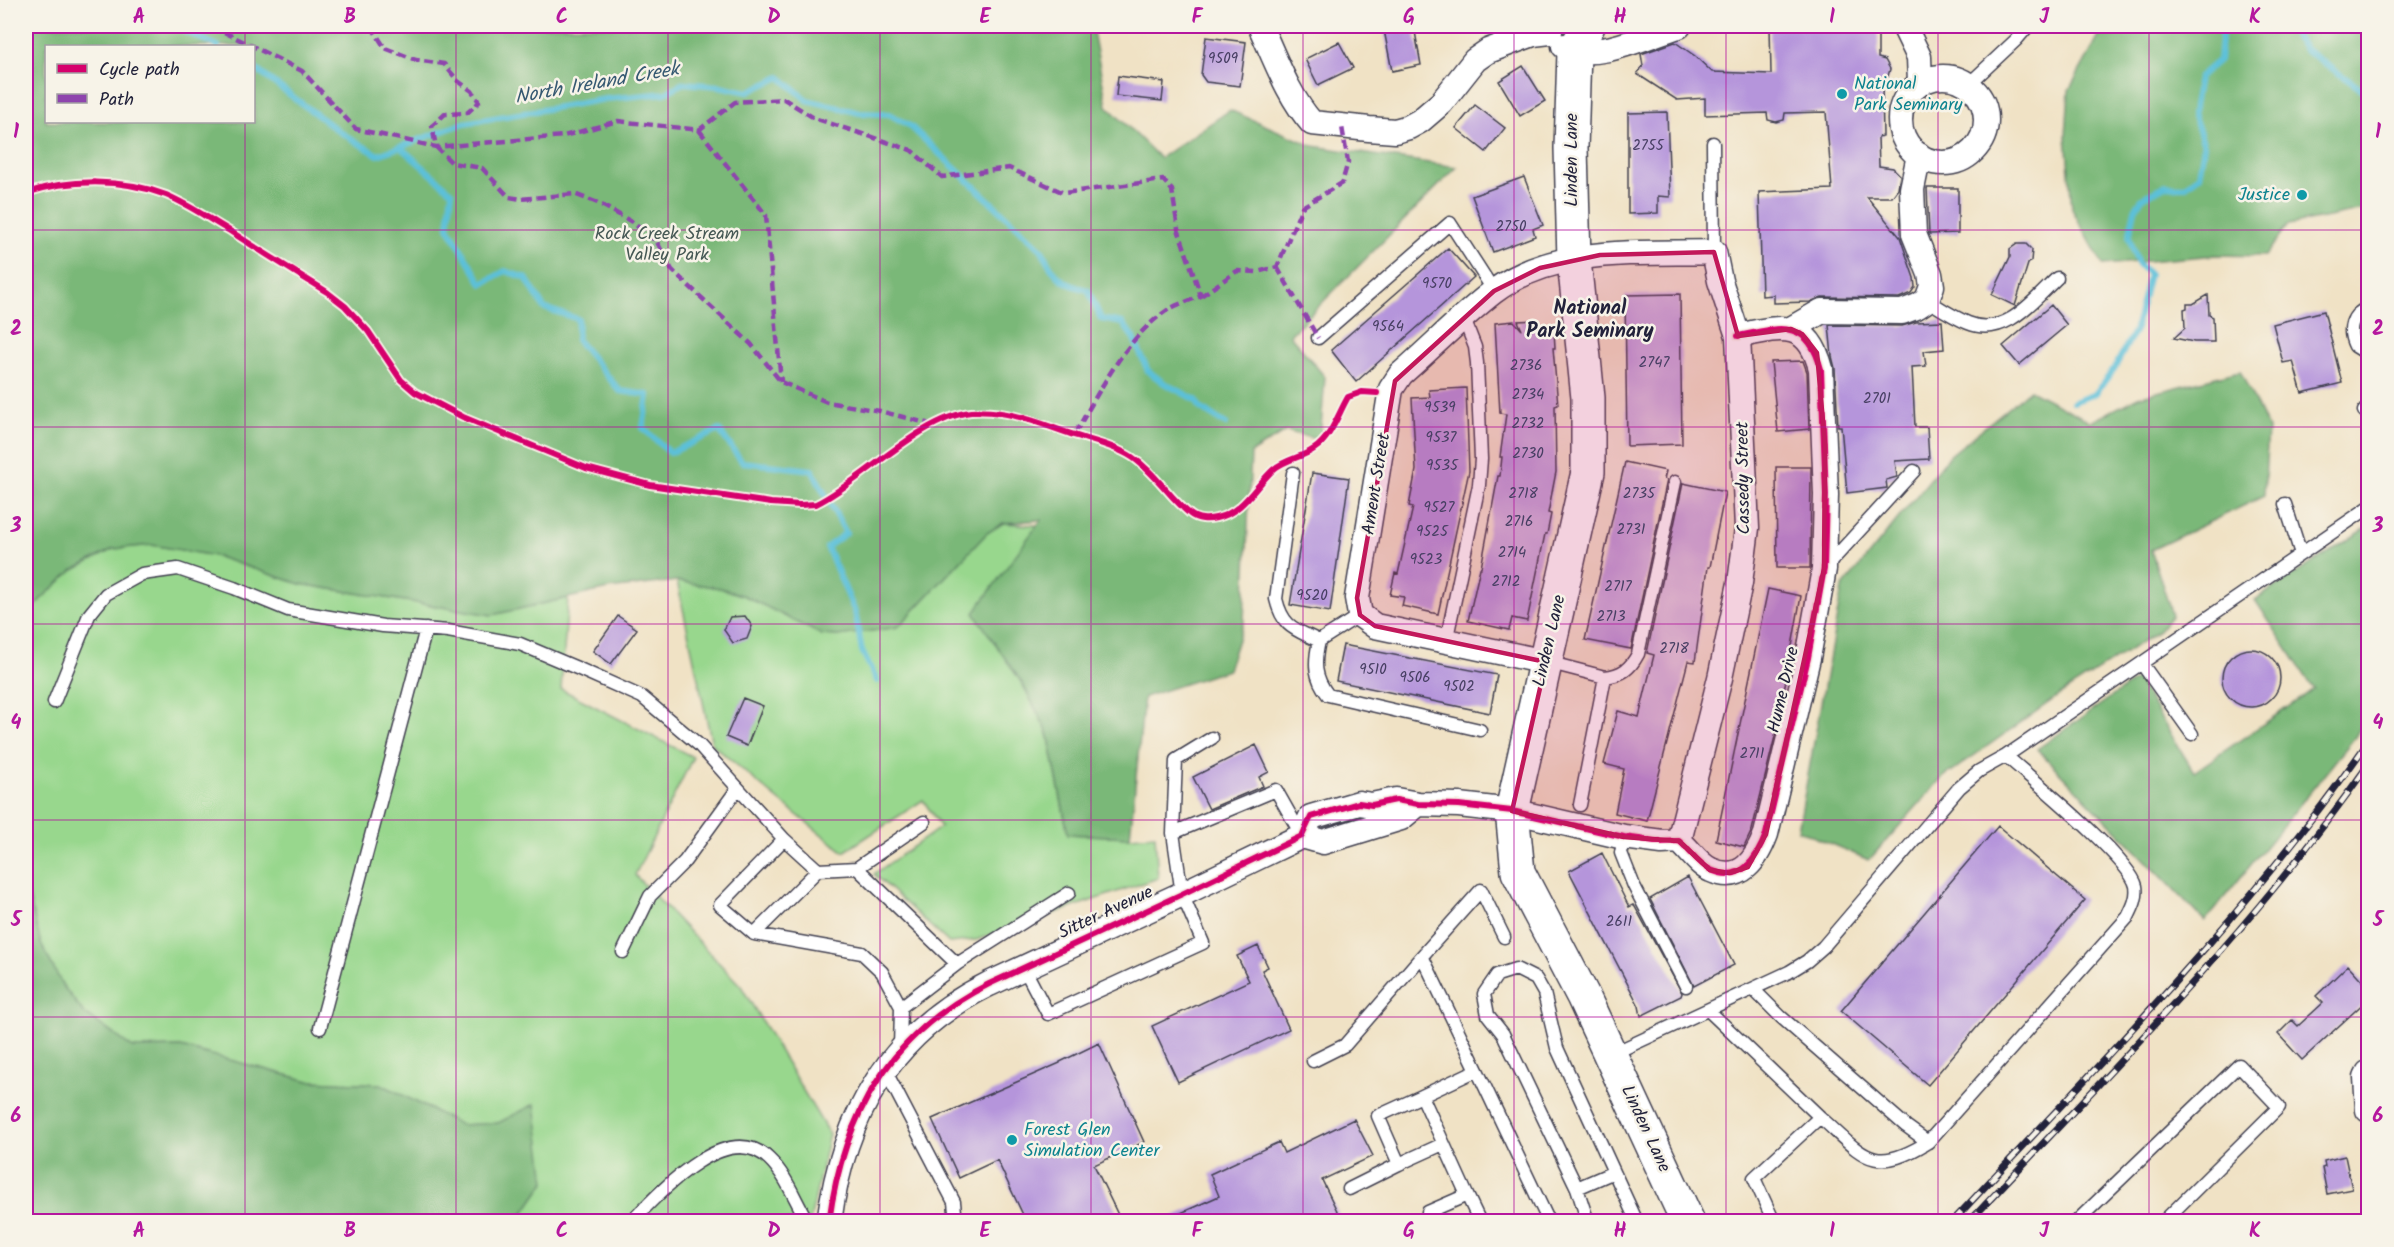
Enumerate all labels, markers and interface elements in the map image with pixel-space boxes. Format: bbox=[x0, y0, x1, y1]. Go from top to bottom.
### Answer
text: A bbox=[133, 2, 145, 34]
text: B bbox=[344, 2, 356, 34]
text: C bbox=[556, 2, 568, 34]
text: D bbox=[767, 2, 781, 34]
text: E bbox=[979, 2, 991, 34]
text: F bbox=[1192, 2, 1204, 34]
text: G bbox=[1403, 2, 1415, 34]
text: H bbox=[1613, 2, 1627, 34]
text: I bbox=[1829, 2, 1835, 34]
text: J bbox=[2039, 2, 2050, 34]
text: K bbox=[2249, 2, 2261, 34]
legend bbox=[45, 45, 255, 123]
house number: 9509 bbox=[1208, 47, 1239, 71]
water label: North Ireland Creek bbox=[512, 53, 684, 114]
text: Cycle path bbox=[99, 56, 180, 85]
place label: National Park Seminary bbox=[1854, 70, 1963, 120]
text: Path bbox=[99, 86, 134, 115]
marker: National Park Seminary bbox=[1835, 87, 1849, 101]
street label: Linden Lane bbox=[1558, 113, 1587, 207]
text: 1 bbox=[13, 117, 19, 149]
text: 1 bbox=[2375, 117, 2381, 149]
house number: 2755 bbox=[1632, 134, 1665, 158]
place label: Justice bbox=[2238, 181, 2290, 210]
marker: Justice bbox=[2295, 188, 2309, 202]
house number: 2750 bbox=[1495, 215, 1527, 239]
park label: Rock Creek Stream Valley Park bbox=[595, 220, 739, 270]
house number: 9570 bbox=[1422, 272, 1452, 296]
district label: National Park Seminary bbox=[1526, 293, 1654, 348]
text: 2 bbox=[10, 314, 22, 346]
text: 2 bbox=[2372, 314, 2384, 346]
house number: 9564 bbox=[1372, 315, 1404, 339]
house number: 2747 bbox=[1639, 351, 1670, 375]
house number: 2736 bbox=[1510, 354, 1542, 378]
house number: 2734 bbox=[1512, 383, 1544, 407]
house number: 2701 bbox=[1863, 387, 1891, 411]
house number: 9539 bbox=[1424, 396, 1456, 420]
house number: 2732 bbox=[1512, 412, 1544, 436]
street label: Cassedy Street bbox=[1728, 420, 1759, 535]
house number: 9537 bbox=[1426, 426, 1458, 450]
street label: Ament Street bbox=[1355, 430, 1400, 537]
house number: 2730 bbox=[1512, 442, 1544, 466]
house number: 9535 bbox=[1426, 454, 1459, 478]
house number: 2718 bbox=[1508, 482, 1539, 506]
house number: 2735 bbox=[1623, 482, 1656, 506]
house number: 9527 bbox=[1423, 496, 1456, 520]
house number: 2716 bbox=[1505, 510, 1533, 534]
text: 3 bbox=[10, 511, 22, 543]
text: 3 bbox=[2372, 511, 2384, 543]
house number: 2731 bbox=[1617, 518, 1646, 542]
house number: 9525 bbox=[1416, 520, 1449, 544]
house number: 2714 bbox=[1498, 541, 1526, 565]
house number: 9523 bbox=[1410, 548, 1443, 572]
house number: 2712 bbox=[1491, 570, 1521, 594]
house number: 2717 bbox=[1604, 575, 1633, 599]
house number: 9520 bbox=[1296, 584, 1328, 608]
street label: Linden Lane bbox=[1525, 592, 1575, 690]
house number: 2713 bbox=[1597, 605, 1626, 629]
house number: 2718 bbox=[1659, 637, 1690, 661]
street label: Hume Drive bbox=[1760, 644, 1808, 736]
house number: 9510 bbox=[1359, 658, 1387, 682]
house number: 9506 bbox=[1399, 666, 1431, 690]
house number: 9502 bbox=[1443, 675, 1475, 699]
text: 4 bbox=[11, 708, 22, 740]
text: 4 bbox=[2373, 708, 2384, 740]
house number: 2711 bbox=[1739, 742, 1765, 766]
street label: Sitter Avenue bbox=[1054, 878, 1158, 948]
text: 5 bbox=[10, 905, 23, 937]
text: 5 bbox=[2372, 905, 2385, 937]
house number: 2611 bbox=[1606, 910, 1633, 934]
street label: Linden Lane bbox=[1612, 1080, 1678, 1178]
text: 6 bbox=[11, 1101, 22, 1133]
text: 6 bbox=[2373, 1101, 2384, 1133]
place label: Forest Glen Simulation Center bbox=[1024, 1116, 1160, 1166]
marker: Forest Glen Simulation Center bbox=[1005, 1133, 1019, 1147]
text: A bbox=[133, 1216, 145, 1247]
text: B bbox=[344, 1216, 356, 1247]
text: C bbox=[556, 1216, 568, 1247]
text: D bbox=[767, 1216, 781, 1247]
text: E bbox=[979, 1216, 991, 1247]
text: F bbox=[1192, 1216, 1204, 1247]
text: G bbox=[1403, 1216, 1415, 1247]
text: H bbox=[1613, 1216, 1627, 1247]
text: I bbox=[1829, 1216, 1835, 1247]
text: J bbox=[2039, 1216, 2050, 1247]
text: K bbox=[2249, 1216, 2261, 1247]

